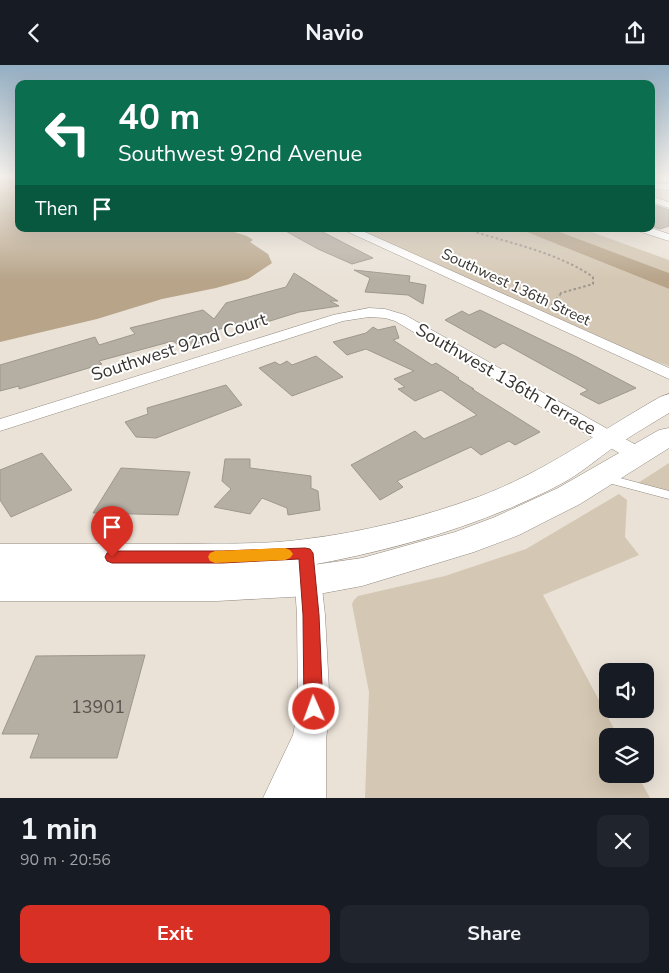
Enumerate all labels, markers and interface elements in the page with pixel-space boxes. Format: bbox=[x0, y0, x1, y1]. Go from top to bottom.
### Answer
text: Navio bbox=[305, 18, 364, 48]
icon: back bbox=[20, 19, 48, 47]
icon: share bbox=[621, 19, 649, 47]
text: 40 m bbox=[118, 94, 200, 141]
icon: left bbox=[35, 100, 100, 165]
text: Southwest 92nd Avenue bbox=[118, 139, 362, 169]
icon: arrive bbox=[88, 195, 116, 223]
text: Then bbox=[35, 196, 78, 222]
street label: Southwest 136th Street bbox=[438, 244, 594, 331]
street label: Southwest 92nd Court bbox=[88, 307, 271, 387]
street label: Southwest 136th Terrace bbox=[412, 318, 600, 440]
pin bbox=[91, 506, 133, 557]
icon: arrive bbox=[98, 513, 126, 541]
map controls bbox=[599, 663, 654, 783]
button: sound bbox=[599, 663, 654, 718]
position arrow bbox=[287, 682, 339, 734]
house number: 13901 bbox=[71, 695, 125, 719]
button: layers bbox=[599, 728, 654, 783]
text: 1 min bbox=[20, 809, 98, 850]
button: close bbox=[597, 815, 649, 867]
text: 90 m · 20:56 bbox=[20, 849, 111, 871]
button: Exit bbox=[20, 905, 330, 963]
button: Share bbox=[340, 905, 649, 963]

